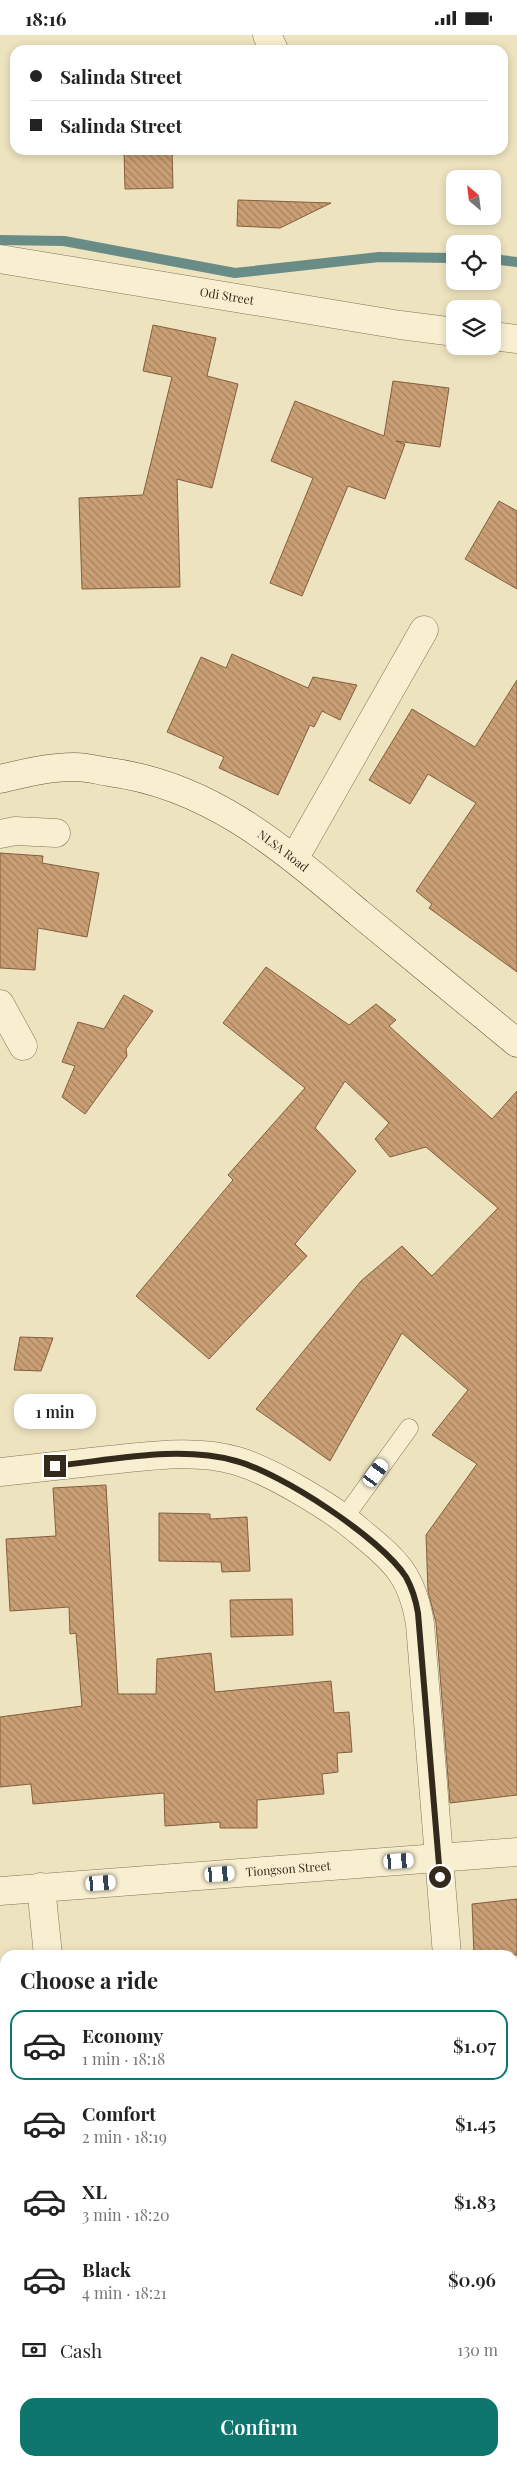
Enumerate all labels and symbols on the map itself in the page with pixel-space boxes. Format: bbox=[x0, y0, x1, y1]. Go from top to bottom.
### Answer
north arrow bbox=[446, 170, 501, 225]
street label: Odi Street bbox=[199, 283, 256, 308]
street label: NLSA Road bbox=[255, 826, 312, 875]
callout: 1 min bbox=[14, 1393, 96, 1429]
route end bbox=[44, 1455, 66, 1477]
car bbox=[361, 1456, 390, 1490]
car bbox=[383, 1852, 414, 1870]
street label: Tiongson Street bbox=[245, 1857, 332, 1879]
car bbox=[204, 1865, 235, 1883]
route start bbox=[429, 1866, 451, 1888]
car bbox=[85, 1874, 116, 1892]

